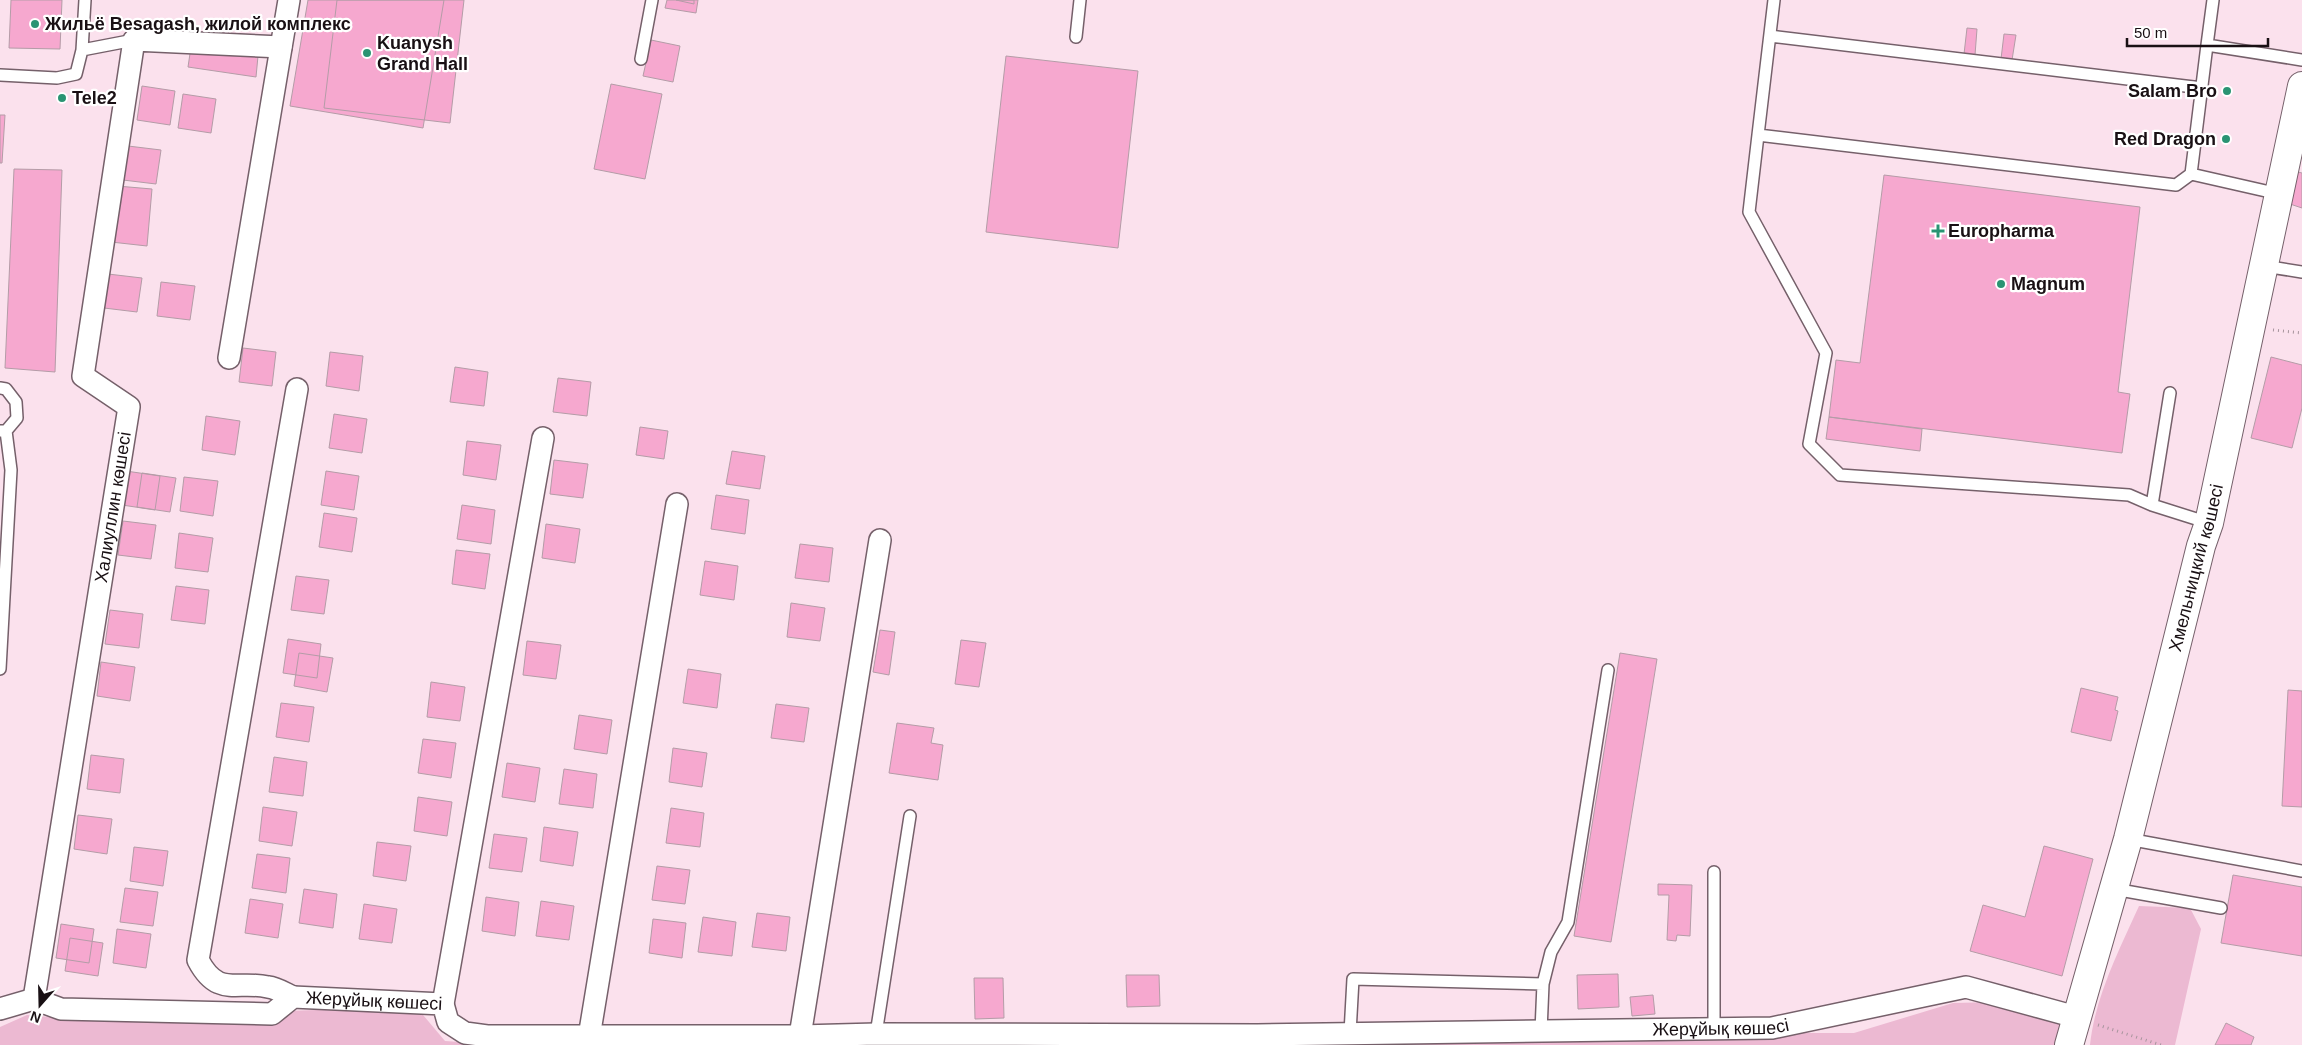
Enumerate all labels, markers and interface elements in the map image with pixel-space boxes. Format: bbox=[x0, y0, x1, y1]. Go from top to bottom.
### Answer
place label: Жильё Besagash, жилой комплекс bbox=[44, 14, 351, 34]
scale bar bbox=[2127, 15, 2268, 47]
marker: Жильё Besagash, жилой комплекс bbox=[29, 18, 41, 30]
text: 50 m bbox=[2134, 24, 2167, 41]
place label: Kuanysh Grand Hall bbox=[377, 33, 468, 74]
marker: Kuanysh Grand Hall bbox=[361, 47, 373, 59]
place label: Salam Bro bbox=[2128, 81, 2217, 101]
marker: Salam Bro bbox=[2221, 85, 2233, 97]
place label: Tele2 bbox=[72, 88, 117, 108]
marker: Tele2 bbox=[56, 92, 68, 104]
place label: Red Dragon bbox=[2114, 129, 2216, 149]
marker: Red Dragon bbox=[2220, 133, 2232, 145]
place label: Europharma bbox=[1948, 221, 2055, 241]
marker: Europharma bbox=[1932, 225, 1944, 237]
place label: Magnum bbox=[2011, 274, 2085, 294]
marker: Magnum bbox=[1995, 278, 2007, 290]
street label: Халиуллин көшесі bbox=[91, 430, 135, 584]
street label: Хмельницкий көшесі bbox=[2165, 482, 2227, 654]
north arrow bbox=[15, 980, 65, 1030]
street label: Жерұйық көшесі bbox=[305, 988, 443, 1014]
text: N bbox=[28, 1008, 43, 1026]
street label: Жерұйық көшесі bbox=[1652, 1015, 1791, 1040]

